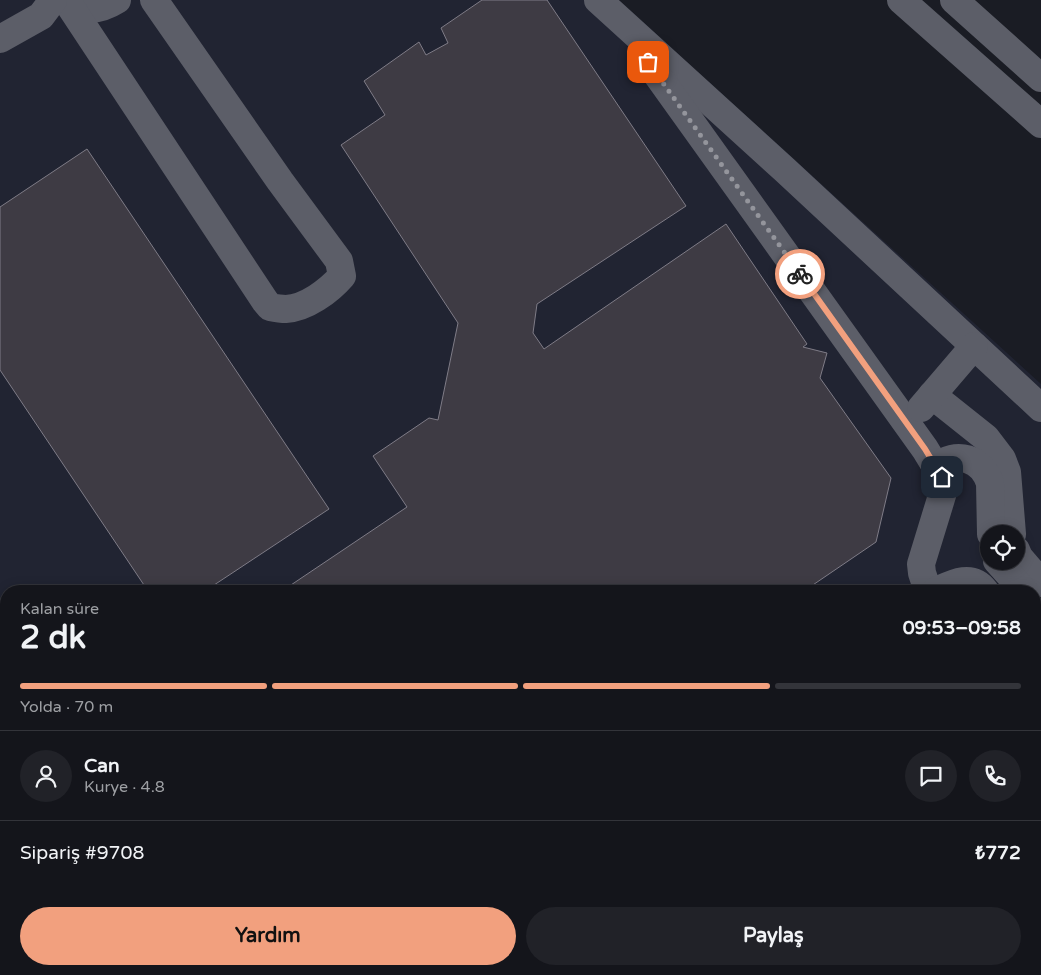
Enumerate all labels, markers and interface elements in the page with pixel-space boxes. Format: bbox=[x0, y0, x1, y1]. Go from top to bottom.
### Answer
pin bbox=[627, 41, 669, 83]
icon: bag bbox=[634, 48, 662, 76]
courier bbox=[775, 249, 825, 299]
icon: bike bbox=[786, 260, 814, 288]
pin bbox=[921, 456, 963, 498]
icon: home bbox=[928, 463, 956, 491]
map controls bbox=[980, 525, 1025, 570]
button: locate bbox=[980, 525, 1025, 570]
text: Kalan süre bbox=[20, 599, 99, 619]
text: 09:53–09:58 bbox=[903, 617, 1021, 639]
text: 2 dk bbox=[20, 619, 86, 657]
text: Yolda · 70 m bbox=[20, 697, 113, 717]
button: person bbox=[20, 750, 72, 802]
button: chat bbox=[905, 750, 957, 802]
button: phone bbox=[969, 750, 1021, 802]
text: Can bbox=[84, 755, 119, 777]
text: Kurye · 4.8 bbox=[84, 777, 165, 797]
text: Sipariş #9708 bbox=[20, 842, 144, 864]
text: ₺772 bbox=[975, 842, 1021, 864]
button: Yardım bbox=[20, 907, 516, 965]
button: Paylaş bbox=[526, 907, 1021, 965]

